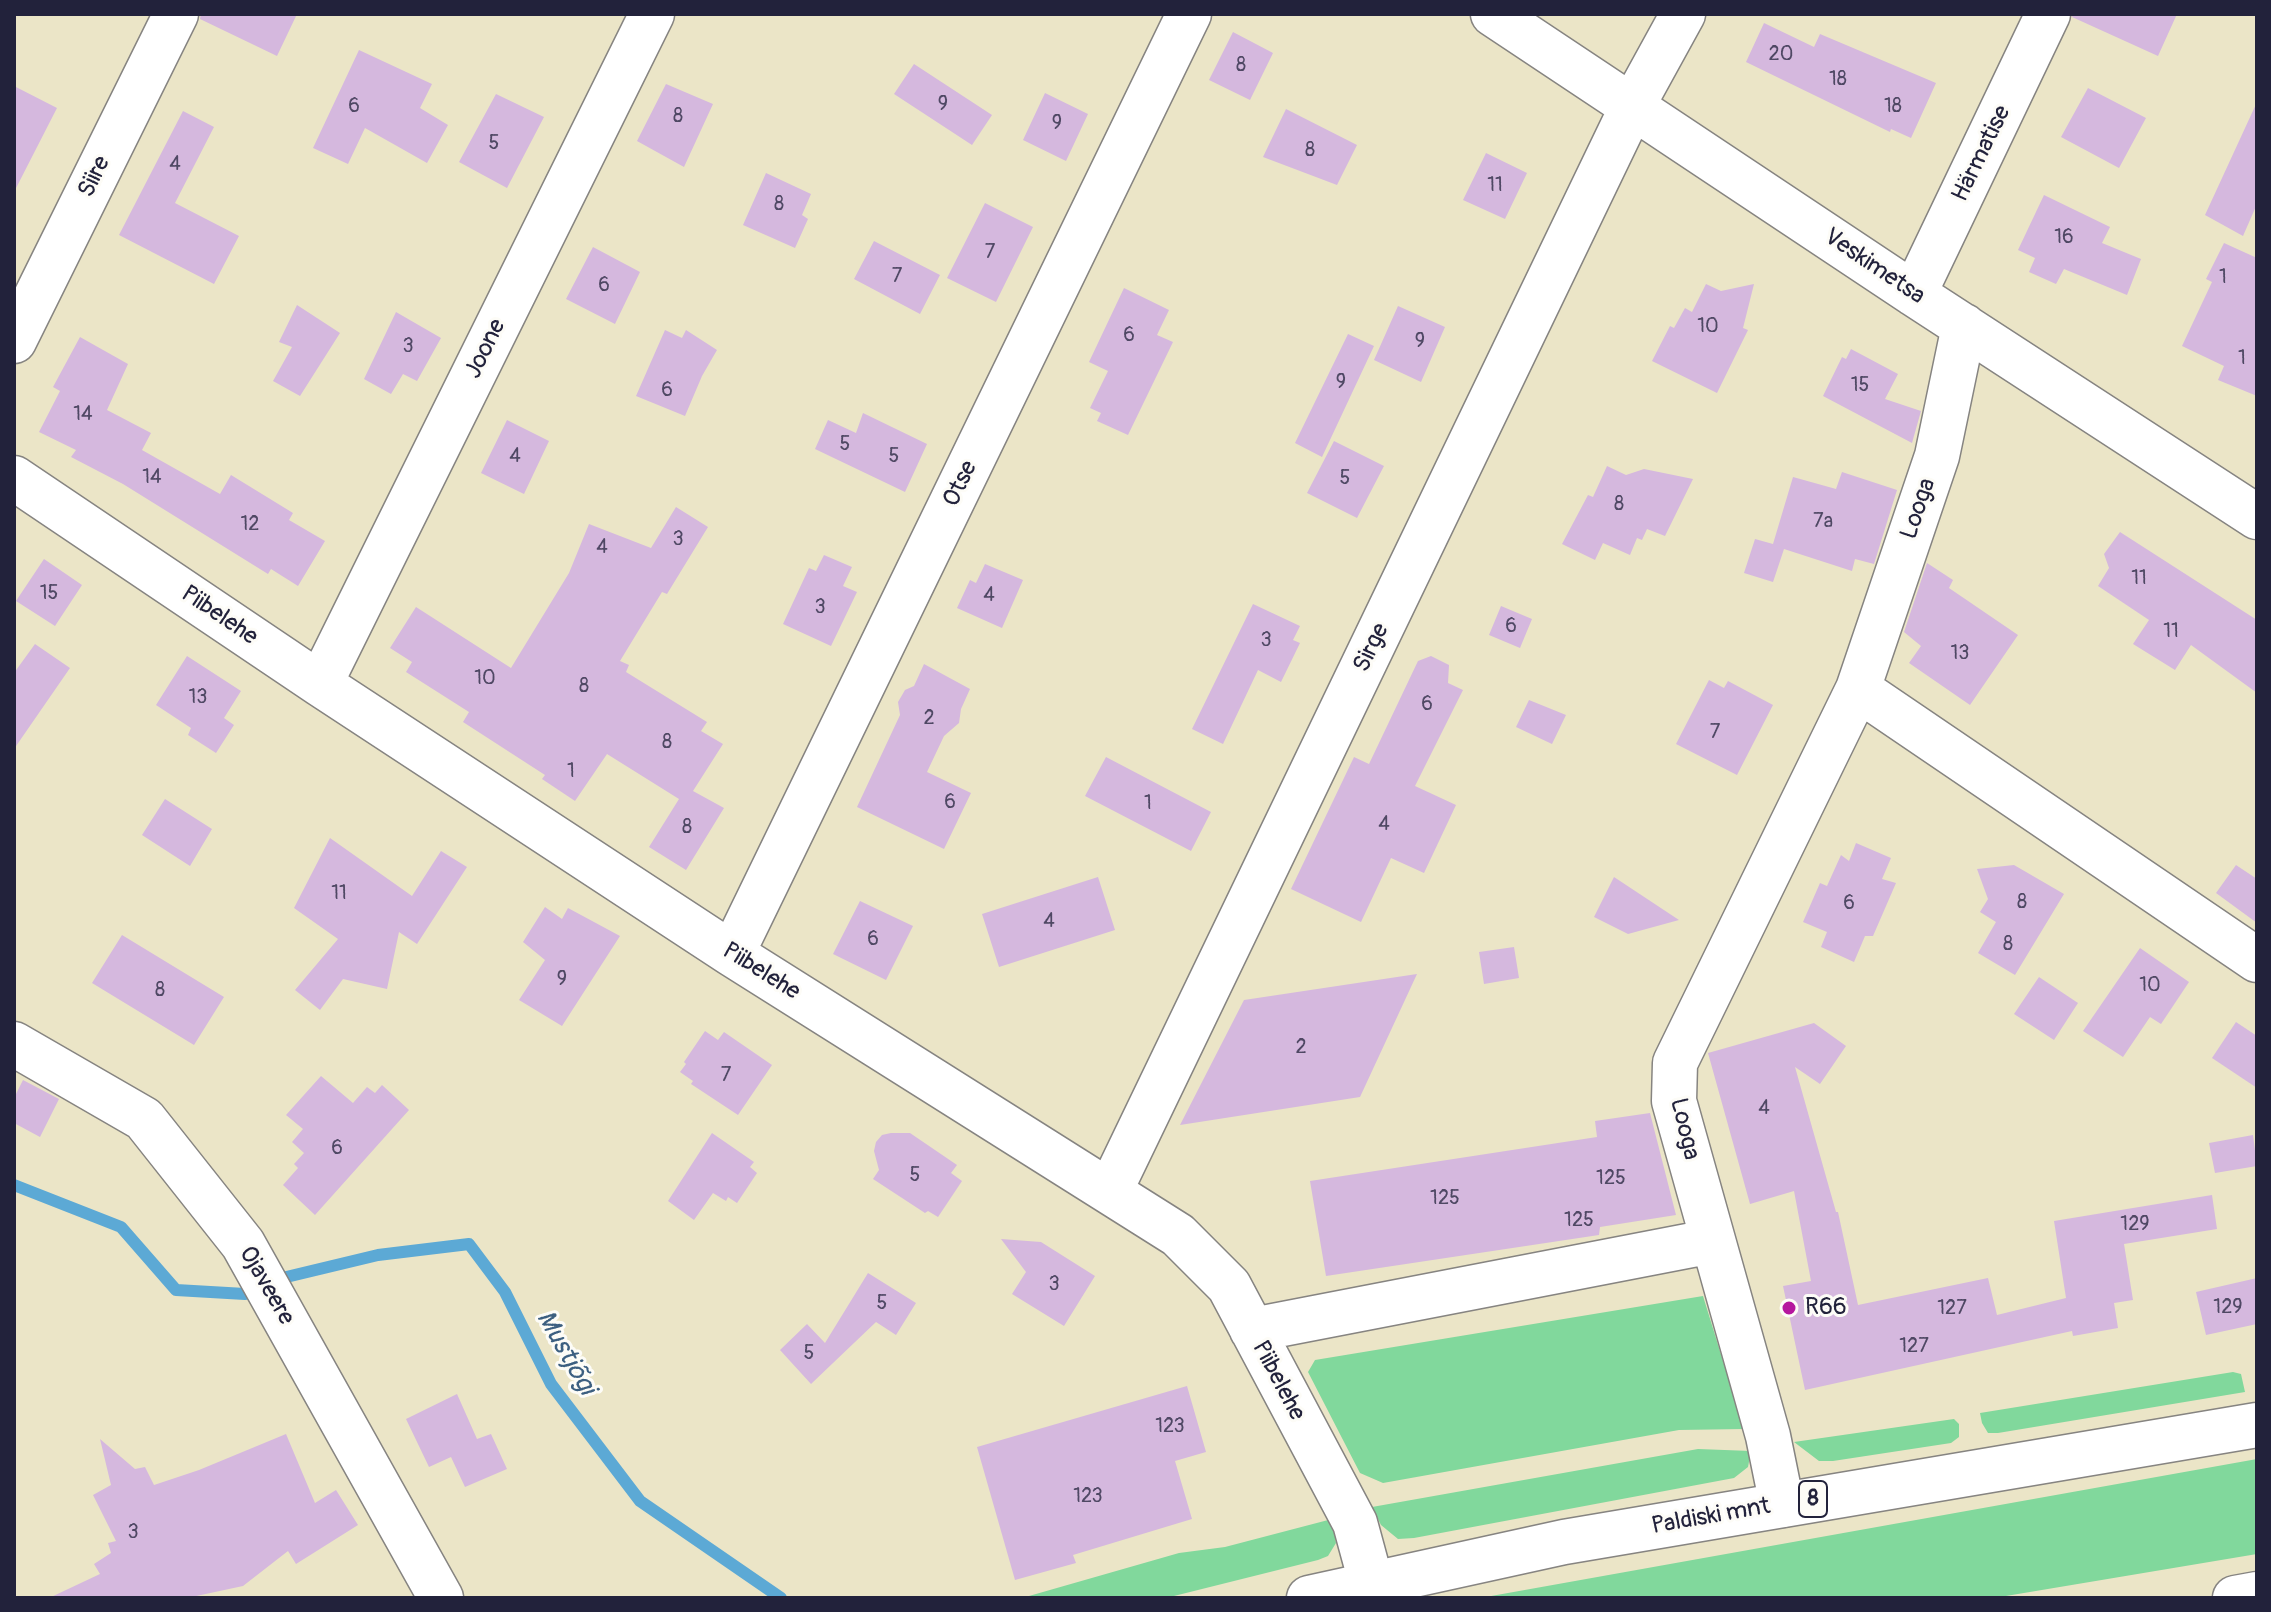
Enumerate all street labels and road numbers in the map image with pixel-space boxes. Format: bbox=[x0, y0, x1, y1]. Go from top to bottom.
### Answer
street label: Härmatise bbox=[1946, 101, 2018, 207]
street label: Siire bbox=[73, 152, 117, 202]
street label: Veskimetsa bbox=[1818, 223, 1930, 311]
street label: Joone bbox=[459, 315, 513, 383]
street label: Otse bbox=[938, 456, 984, 512]
street label: Looga bbox=[1895, 475, 1943, 543]
street label: Piibelehe bbox=[175, 580, 263, 652]
street label: Sirge bbox=[1348, 619, 1396, 677]
street label: Piibelehe bbox=[717, 937, 805, 1007]
street label: Looga bbox=[1663, 1095, 1705, 1163]
street label: Ojaveere bbox=[232, 1241, 300, 1331]
street label: Piibelehe bbox=[1245, 1336, 1311, 1426]
road number: 8 bbox=[1799, 1481, 1827, 1517]
street label: Paldiski mnt bbox=[1650, 1492, 1772, 1542]

